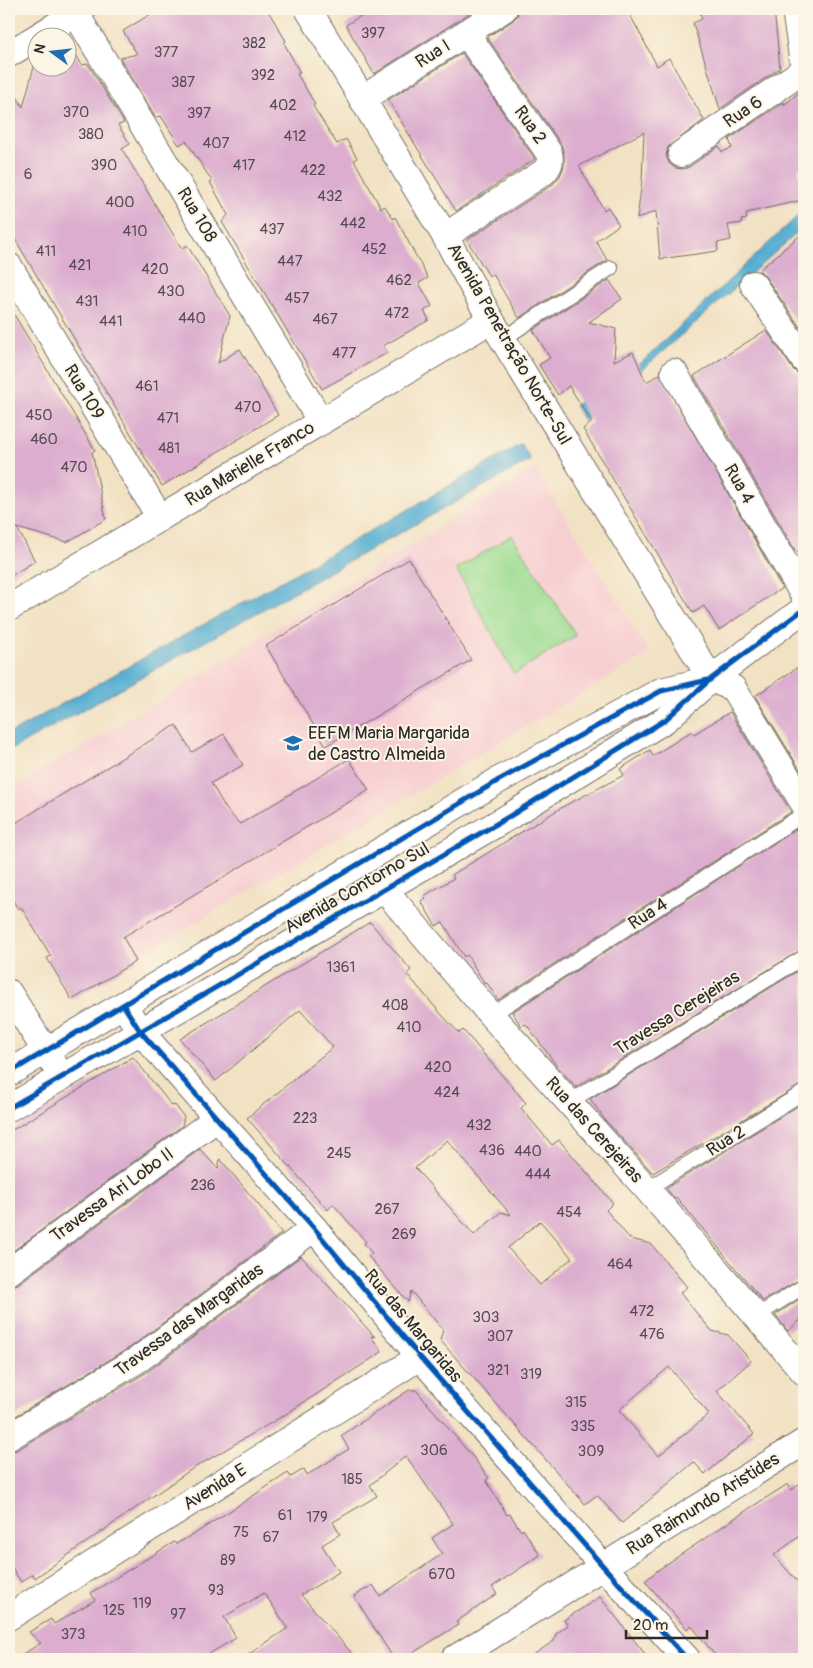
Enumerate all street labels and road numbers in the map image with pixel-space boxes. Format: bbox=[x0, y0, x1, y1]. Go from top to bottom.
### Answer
street label: Rua I bbox=[411, 34, 455, 74]
street label: Rua 6 bbox=[719, 91, 767, 133]
street label: Rua 2 bbox=[509, 101, 551, 149]
street label: Rua 108 bbox=[172, 183, 222, 247]
street label: Avenida Penetração Norte-Sul bbox=[442, 239, 576, 449]
street label: Rua 109 bbox=[59, 360, 109, 424]
street label: Rua Marielle Franco bbox=[181, 416, 319, 512]
street label: Rua 4 bbox=[718, 460, 760, 508]
street label: Avenida Contorno Sul bbox=[280, 837, 434, 939]
street label: Rua 4 bbox=[624, 893, 672, 935]
street label: Travessa Cerejeiras bbox=[610, 965, 744, 1061]
street label: Rua das Cerejeiras bbox=[540, 1072, 648, 1188]
street label: Rua 2 bbox=[702, 1120, 750, 1162]
street label: Travessa Ari Lobo II bbox=[46, 1142, 178, 1248]
street label: Travessa das Margaridas bbox=[110, 1258, 268, 1382]
street label: Rua das Margaridas bbox=[359, 1265, 467, 1387]
street label: Rua Raimundo Aristides bbox=[622, 1448, 784, 1560]
street label: Avenida E bbox=[179, 1458, 251, 1516]

